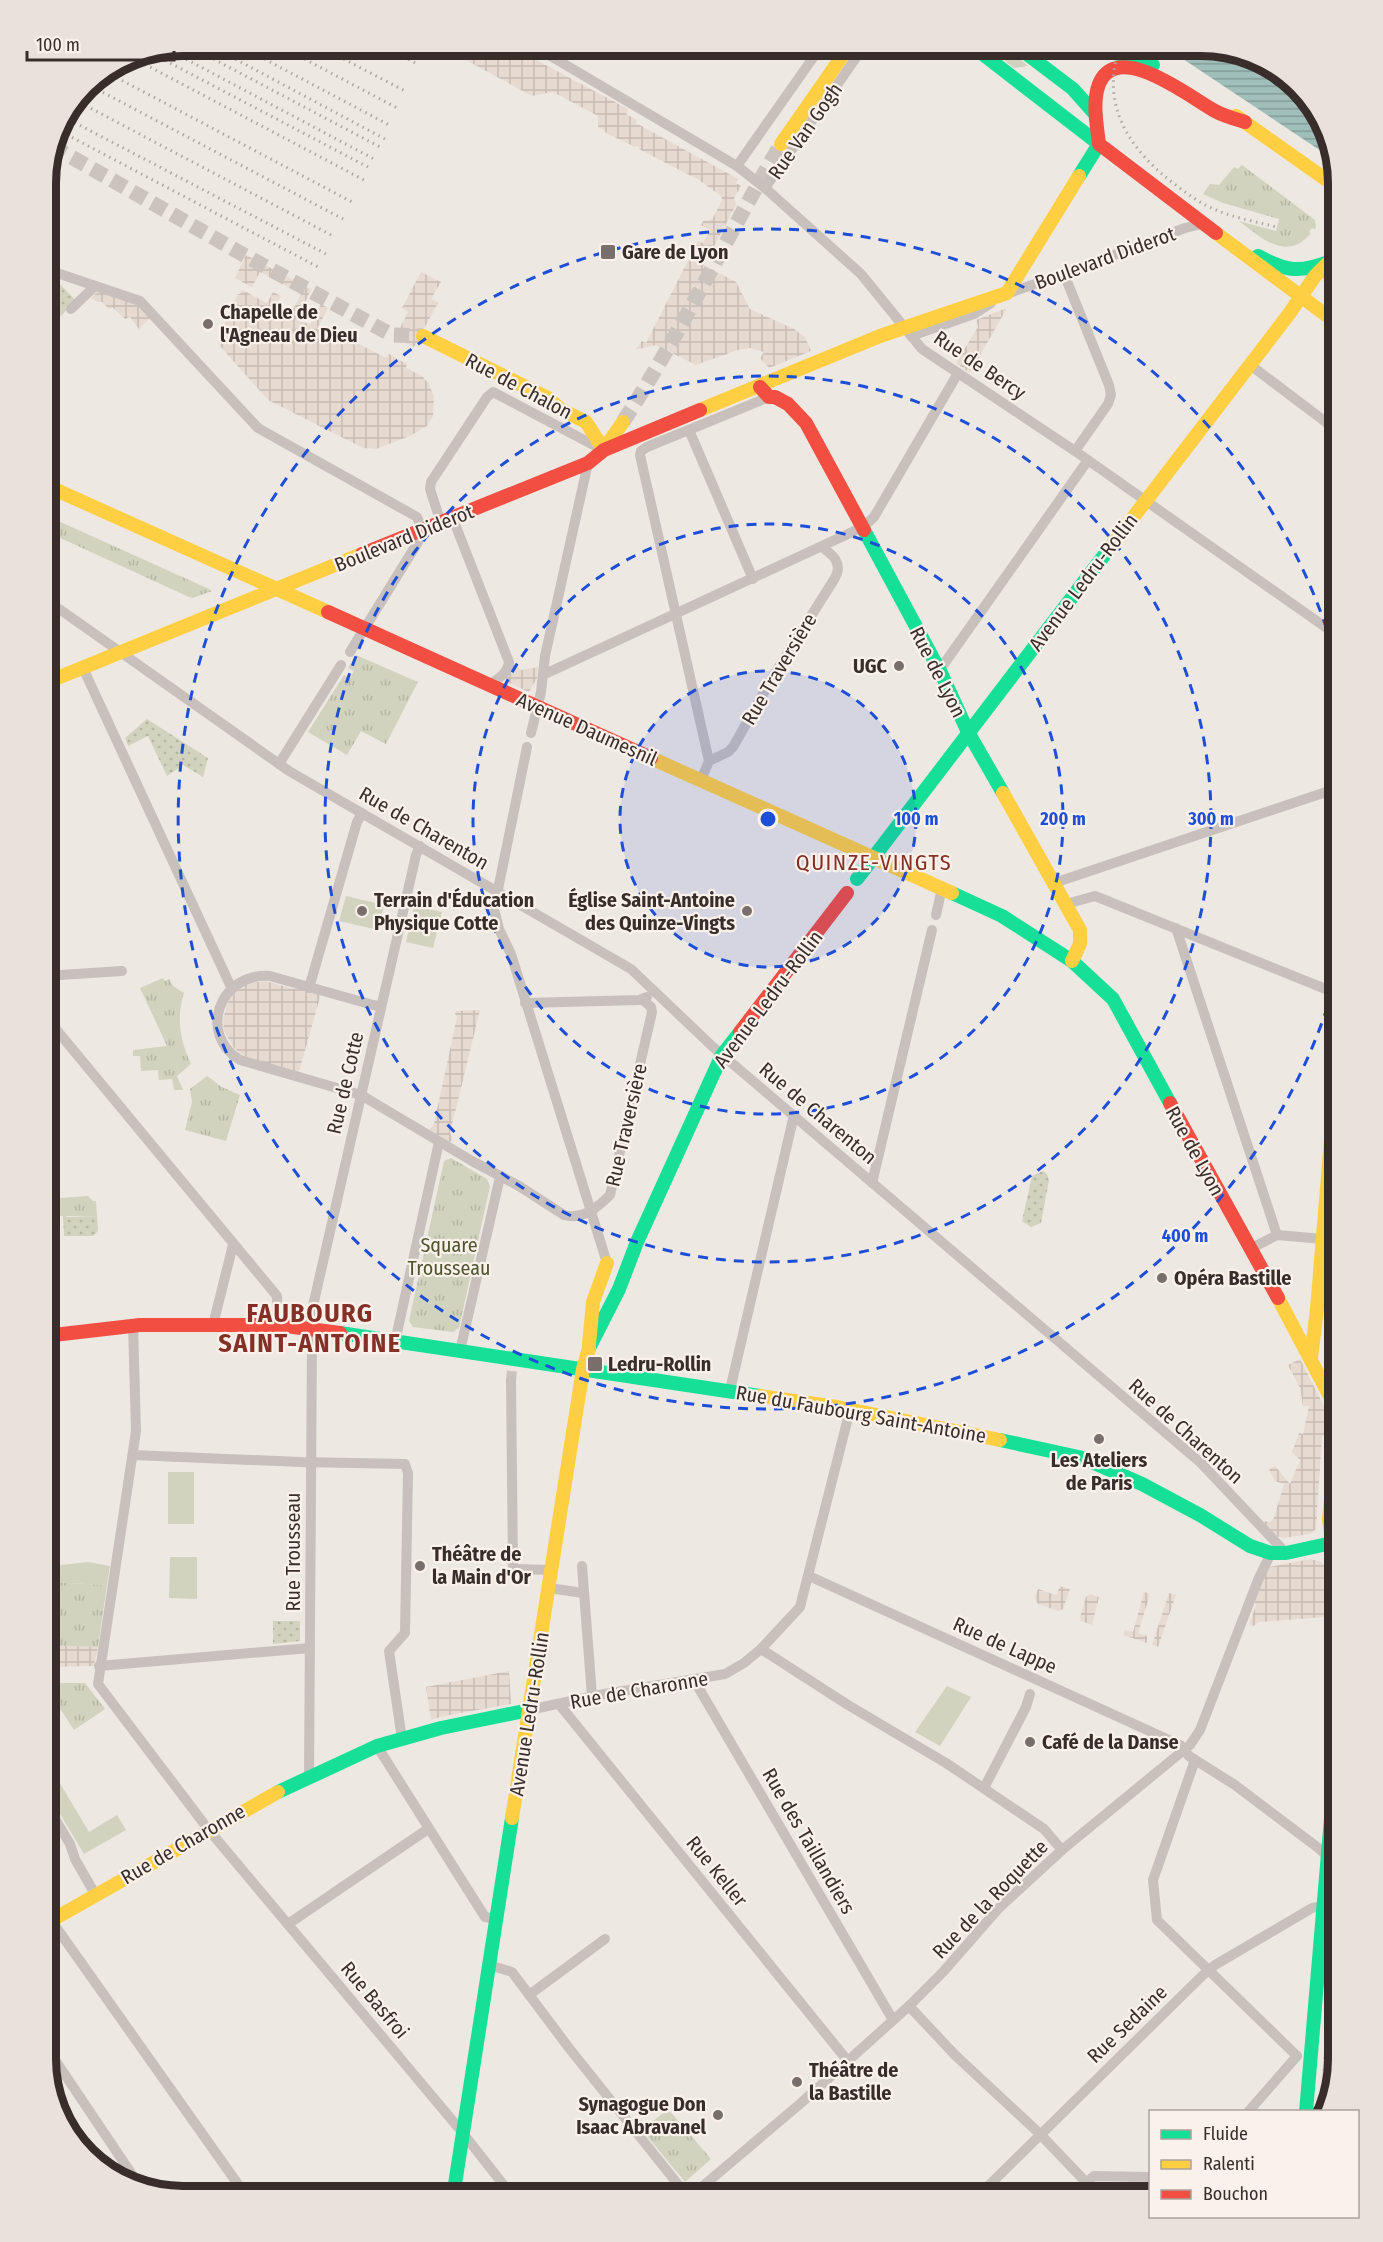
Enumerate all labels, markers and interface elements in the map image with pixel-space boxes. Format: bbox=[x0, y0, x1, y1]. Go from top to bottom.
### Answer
scale bar bbox=[27, 24, 174, 62]
text: 100 m bbox=[36, 34, 80, 56]
street label: Rue Van Gogh bbox=[763, 78, 847, 184]
street label: Boulevard Diderot bbox=[1031, 221, 1179, 295]
place label: Gare de Lyon bbox=[622, 240, 728, 264]
marker: Gare de Lyon bbox=[599, 243, 617, 261]
place label: Chapelle de l'Agneau de Dieu bbox=[220, 300, 358, 347]
marker: Chapelle de l'Agneau de Dieu bbox=[201, 317, 215, 331]
street label: Rue de Bercy bbox=[929, 325, 1031, 405]
street label: Rue de Chalon bbox=[461, 348, 577, 424]
street label: Boulevard Diderot bbox=[331, 499, 477, 577]
street label: Avenue Ledru-Rollin bbox=[1023, 509, 1143, 655]
street label: Rue Traversière bbox=[736, 609, 822, 729]
street label: Rue de Lyon bbox=[905, 623, 971, 721]
place label: UGC bbox=[853, 654, 888, 678]
marker: UGC bbox=[892, 659, 906, 673]
street label: Avenue Daumesnil bbox=[513, 687, 661, 771]
street label: Rue de Charenton bbox=[355, 781, 493, 875]
text: 100 m bbox=[894, 808, 938, 830]
text: 200 m bbox=[1039, 808, 1086, 830]
text: 300 m bbox=[1187, 808, 1234, 830]
centre of rings bbox=[758, 809, 778, 829]
district label: QUINZE-VINGTS bbox=[796, 849, 952, 876]
place label: Terrain d'Éducation Physique Cotte bbox=[374, 887, 534, 935]
place label: Église Saint-Antoine des Quinze-Vingts bbox=[568, 887, 735, 935]
marker: Terrain d'Éducation Physique Cotte bbox=[355, 904, 369, 918]
marker: Église Saint-Antoine des Quinze-Vingts bbox=[740, 904, 754, 918]
street label: Avenue Ledru-Rollin bbox=[708, 926, 828, 1072]
street label: Rue de Cotte bbox=[322, 1030, 368, 1136]
street label: Rue de Charenton bbox=[754, 1057, 882, 1169]
street label: Rue Traversière bbox=[600, 1061, 652, 1189]
street label: Rue de Lyon bbox=[1161, 1102, 1229, 1200]
text: 400 m bbox=[1162, 1225, 1208, 1247]
park label: Square Trousseau bbox=[408, 1233, 490, 1280]
place label: Opéra Bastille bbox=[1174, 1266, 1291, 1290]
marker: Opéra Bastille bbox=[1155, 1271, 1169, 1285]
district label: FAUBOURG SAINT-ANTOINE bbox=[218, 1298, 402, 1359]
place label: Ledru-Rollin bbox=[608, 1352, 711, 1376]
marker: Ledru-Rollin bbox=[586, 1355, 604, 1373]
street label: Rue de Charenton bbox=[1124, 1373, 1248, 1489]
street label: Rue du Faubourg Saint-Antoine bbox=[734, 1380, 988, 1448]
marker: Les Ateliers de Paris bbox=[1092, 1432, 1106, 1446]
place label: Les Ateliers de Paris bbox=[1051, 1448, 1147, 1495]
street label: Rue Trousseau bbox=[281, 1493, 305, 1611]
place label: Théâtre de la Main d'Or bbox=[432, 1542, 532, 1589]
marker: Théâtre de la Main d'Or bbox=[413, 1559, 427, 1573]
street label: Rue de Lappe bbox=[949, 1611, 1061, 1679]
street label: Avenue Ledru-Rollin bbox=[504, 1630, 554, 1798]
street label: Rue de Charonne bbox=[568, 1666, 710, 1714]
place label: Café de la Danse bbox=[1042, 1730, 1179, 1754]
marker: Café de la Danse bbox=[1023, 1735, 1037, 1749]
street label: Rue des Taillandiers bbox=[757, 1764, 861, 1918]
street label: Rue de Charonne bbox=[117, 1799, 249, 1889]
street label: Rue Keller bbox=[681, 1831, 753, 1911]
street label: Rue de la Roquette bbox=[927, 1835, 1053, 1963]
street label: Rue Basfroi bbox=[336, 1957, 414, 2043]
street label: Rue Sedaine bbox=[1082, 1980, 1172, 2068]
place label: Théâtre de la Bastille bbox=[809, 2058, 898, 2105]
marker: Théâtre de la Bastille bbox=[790, 2075, 804, 2089]
place label: Synagogue Don Isaac Abravanel bbox=[576, 2092, 707, 2139]
marker: Synagogue Don Isaac Abravanel bbox=[711, 2108, 725, 2122]
legend bbox=[1149, 2110, 1359, 2218]
text: Fluide bbox=[1203, 2123, 1248, 2145]
text: Ralenti bbox=[1203, 2153, 1255, 2175]
text: Bouchon bbox=[1203, 2183, 1268, 2205]

